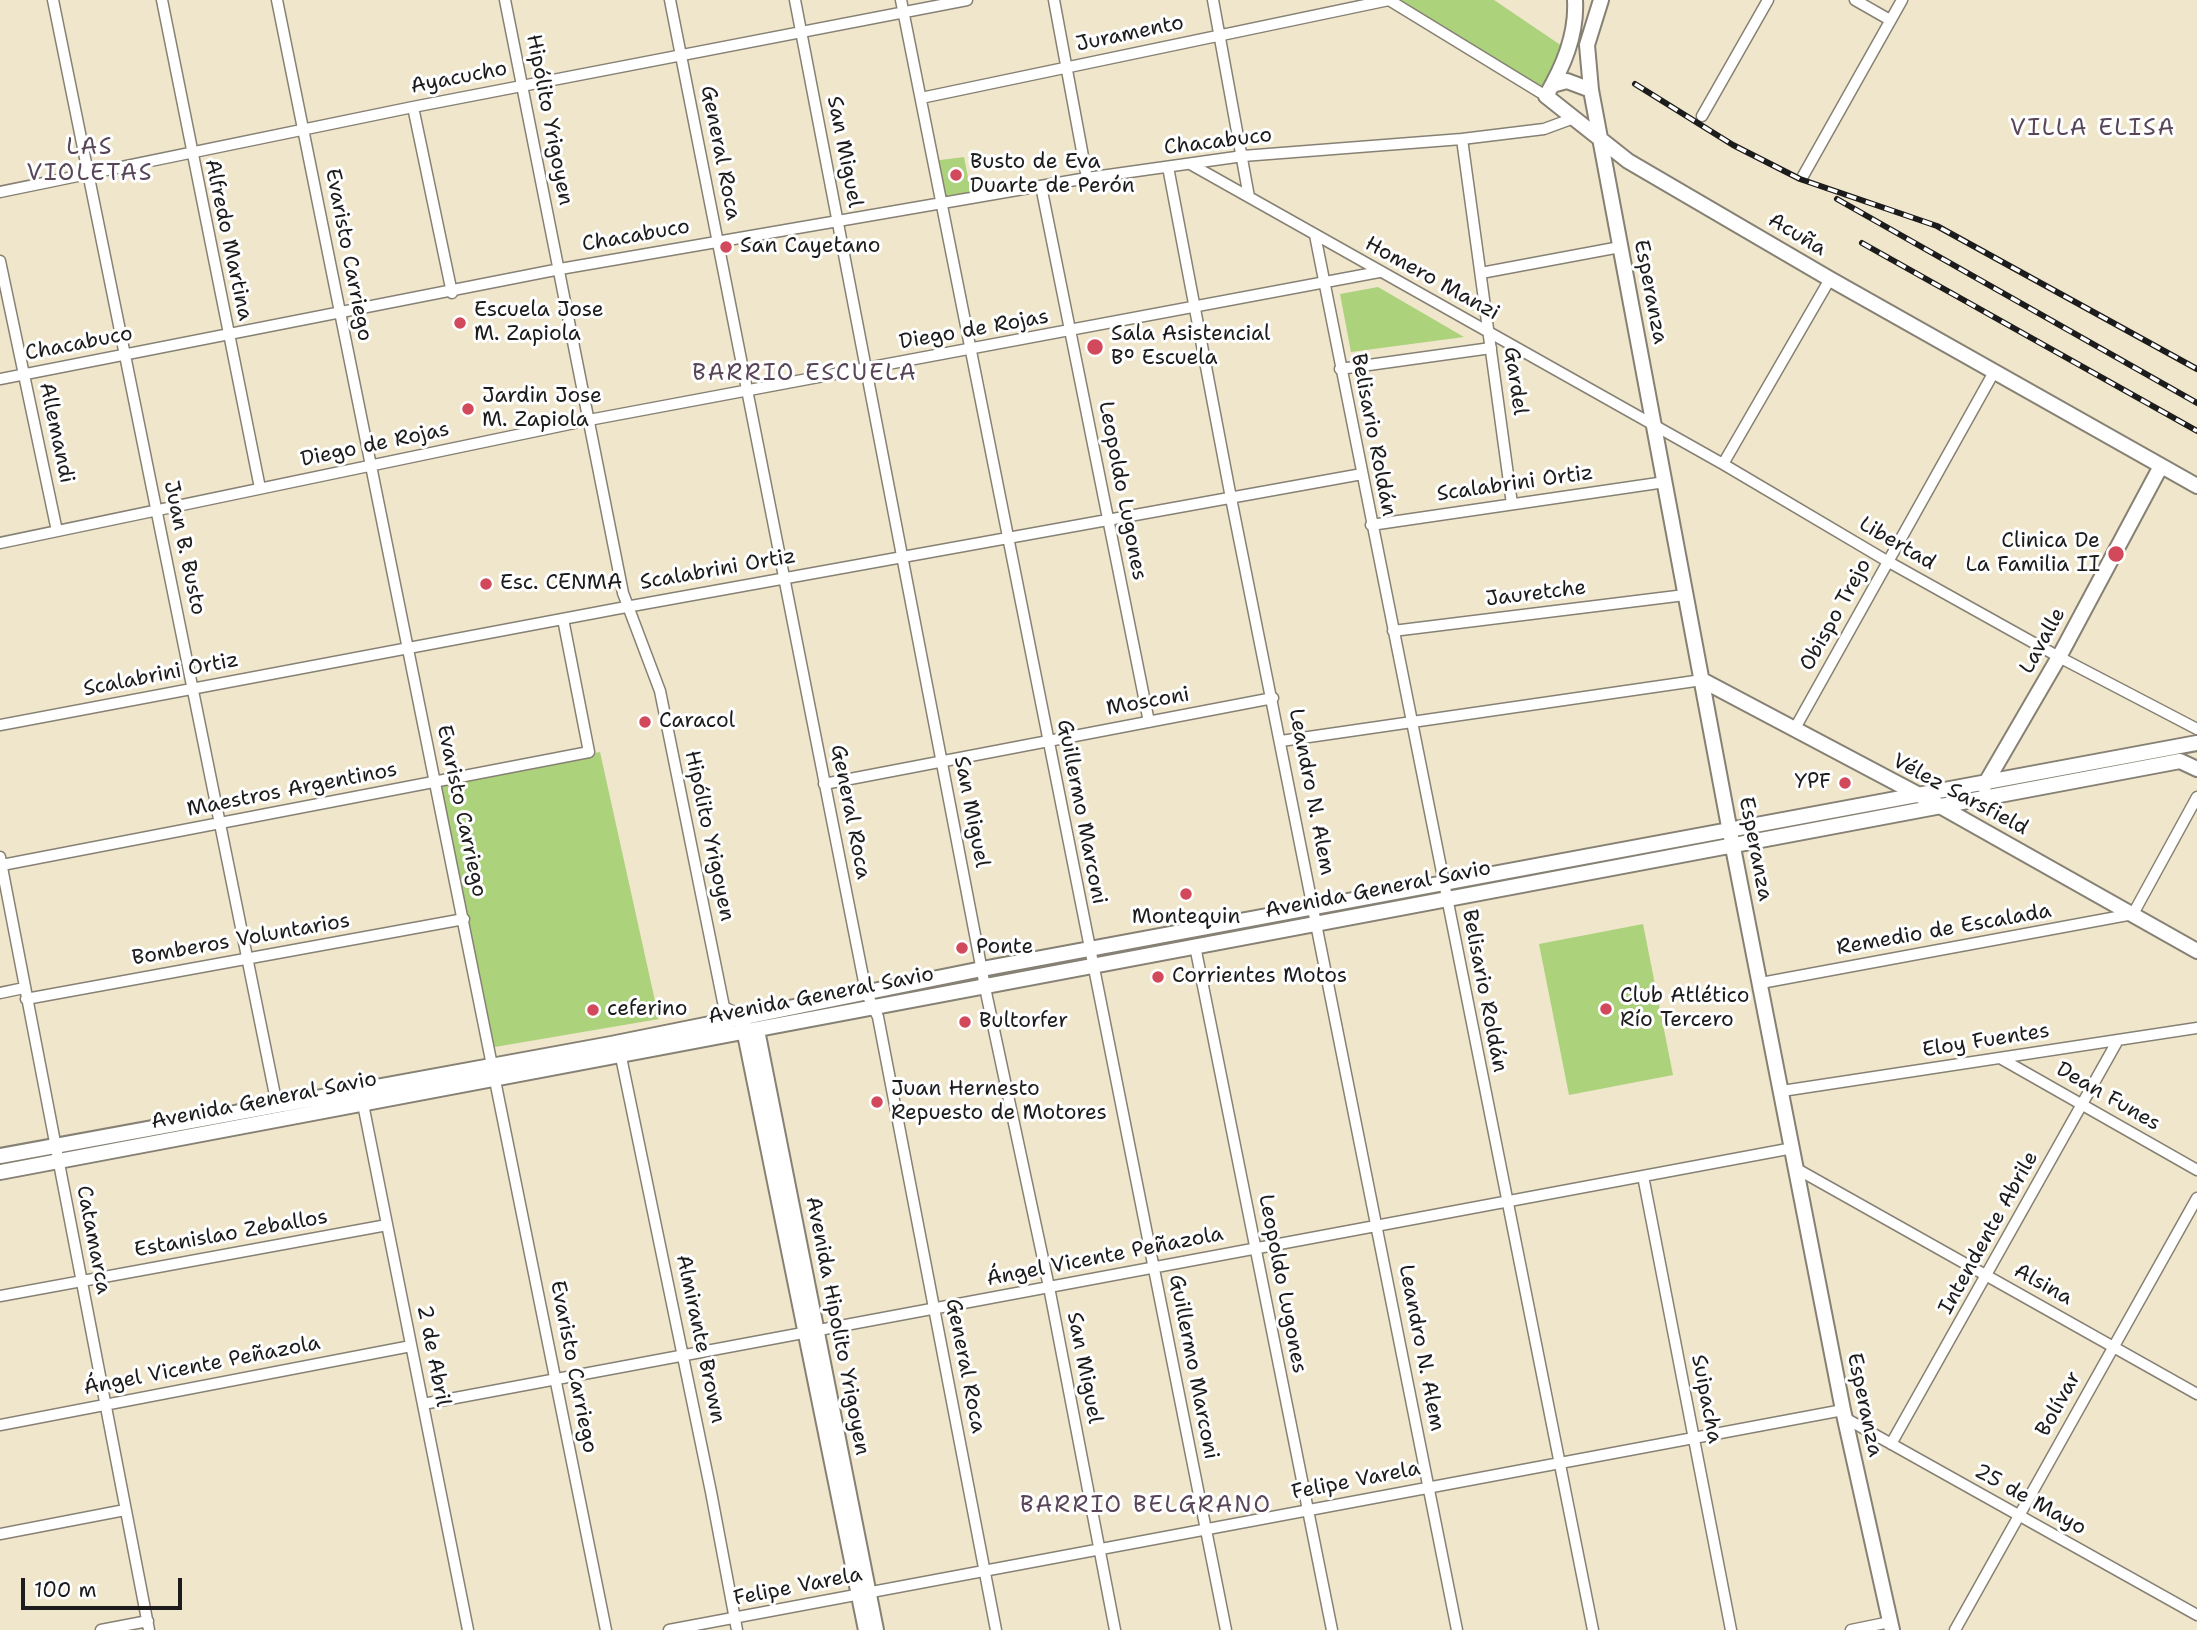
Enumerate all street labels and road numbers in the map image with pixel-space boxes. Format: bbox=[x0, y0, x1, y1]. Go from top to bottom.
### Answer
street label: Juramento bbox=[1074, 10, 1186, 58]
street label: Hipólito Yrigoyen bbox=[520, 32, 578, 208]
street label: Ayacucho bbox=[409, 56, 509, 100]
street label: General Roca bbox=[695, 84, 745, 222]
street label: San Miguel bbox=[821, 94, 867, 210]
street label: Chacabuco bbox=[1162, 123, 1274, 161]
street label: Alfredo Martina bbox=[199, 157, 257, 323]
street label: Evaristo Carriego bbox=[319, 167, 377, 343]
street label: Acuña bbox=[1763, 208, 1831, 262]
street label: Chacabuco bbox=[580, 214, 692, 258]
street label: Homero Manzi bbox=[1360, 232, 1504, 326]
street label: Esperanza bbox=[1628, 238, 1672, 346]
street label: Diego de Rojas bbox=[897, 304, 1051, 356]
street label: Chacabuco bbox=[23, 321, 135, 367]
street label: Gardel bbox=[1498, 345, 1532, 417]
street label: Belisario Roldán bbox=[1345, 352, 1401, 518]
street label: Allemandi bbox=[33, 380, 79, 486]
street label: Leopoldo Lugones bbox=[1092, 399, 1152, 583]
street label: Diego de Rojas bbox=[298, 417, 452, 473]
street label: Scalabrini Ortiz bbox=[1435, 461, 1595, 507]
street label: Juan B. Busto bbox=[157, 479, 211, 617]
street label: Libertad bbox=[1854, 512, 1940, 576]
street label: Scalabrini Ortiz bbox=[638, 544, 798, 596]
street label: Obispo Trejo bbox=[1795, 555, 1877, 675]
street label: Jauretche bbox=[1484, 575, 1588, 613]
street label: Lavalle bbox=[2015, 604, 2071, 678]
street label: Scalabrini Ortiz bbox=[81, 648, 241, 702]
street label: Mosconi bbox=[1104, 682, 1192, 722]
street label: Leandro N. Alem bbox=[1282, 707, 1340, 877]
street label: Guillermo Marconi bbox=[1051, 717, 1111, 907]
street label: Evaristo Carriego bbox=[430, 723, 492, 899]
street label: General Roca bbox=[825, 743, 875, 881]
street label: Hipólito Yrigoyen bbox=[679, 748, 739, 924]
street label: Vélez Sarsfield bbox=[1888, 749, 2032, 841]
street label: San Miguel bbox=[948, 754, 994, 870]
street label: Maestros Argentinos bbox=[185, 757, 399, 823]
street label: Esperanza bbox=[1733, 795, 1777, 903]
street label: Avenida General Savio bbox=[1263, 856, 1493, 924]
street label: Remedio de Escalada bbox=[1835, 899, 2053, 961]
street label: Bomberos Voluntarios bbox=[130, 908, 352, 972]
street label: Belisario Roldán bbox=[1456, 908, 1512, 1074]
street label: Avenida General Savio bbox=[706, 962, 936, 1030]
street label: Eloy Fuentes bbox=[1921, 1019, 2051, 1063]
street label: Dean Funes bbox=[2051, 1057, 2165, 1137]
street label: Avenida General Savio bbox=[149, 1067, 379, 1135]
street label: Intendente Abrile bbox=[1934, 1147, 2044, 1319]
street label: Catamarca bbox=[70, 1184, 116, 1296]
street label: Leopoldo Lugones bbox=[1252, 1192, 1312, 1376]
street label: Avenida Hipolito Yrigoyen bbox=[800, 1195, 874, 1457]
street label: Estanislao Zeballos bbox=[132, 1205, 330, 1263]
street label: Ángel Vicente Peñazola bbox=[985, 1222, 1225, 1292]
street label: Almirante Brown bbox=[670, 1252, 730, 1426]
street label: Alsina bbox=[2009, 1259, 2077, 1311]
street label: Leandro N. Alem bbox=[1392, 1263, 1450, 1433]
street label: Guillermo Marconi bbox=[1163, 1272, 1223, 1462]
street label: Evaristo Carriego bbox=[544, 1279, 602, 1455]
street label: General Roca bbox=[940, 1297, 990, 1435]
street label: 2 de Abril bbox=[411, 1303, 455, 1409]
street label: San Miguel bbox=[1061, 1310, 1107, 1426]
street label: Ángel Vicente Peñazola bbox=[82, 1331, 322, 1401]
street label: Esperanza bbox=[1841, 1351, 1887, 1459]
street label: Suipacha bbox=[1685, 1352, 1727, 1446]
street label: Bolívar bbox=[2031, 1367, 2087, 1441]
street label: Felipe Varela bbox=[1290, 1456, 1422, 1506]
street label: 25 de Mayo bbox=[1970, 1459, 2090, 1541]
street label: Felipe Varela bbox=[732, 1562, 864, 1612]

